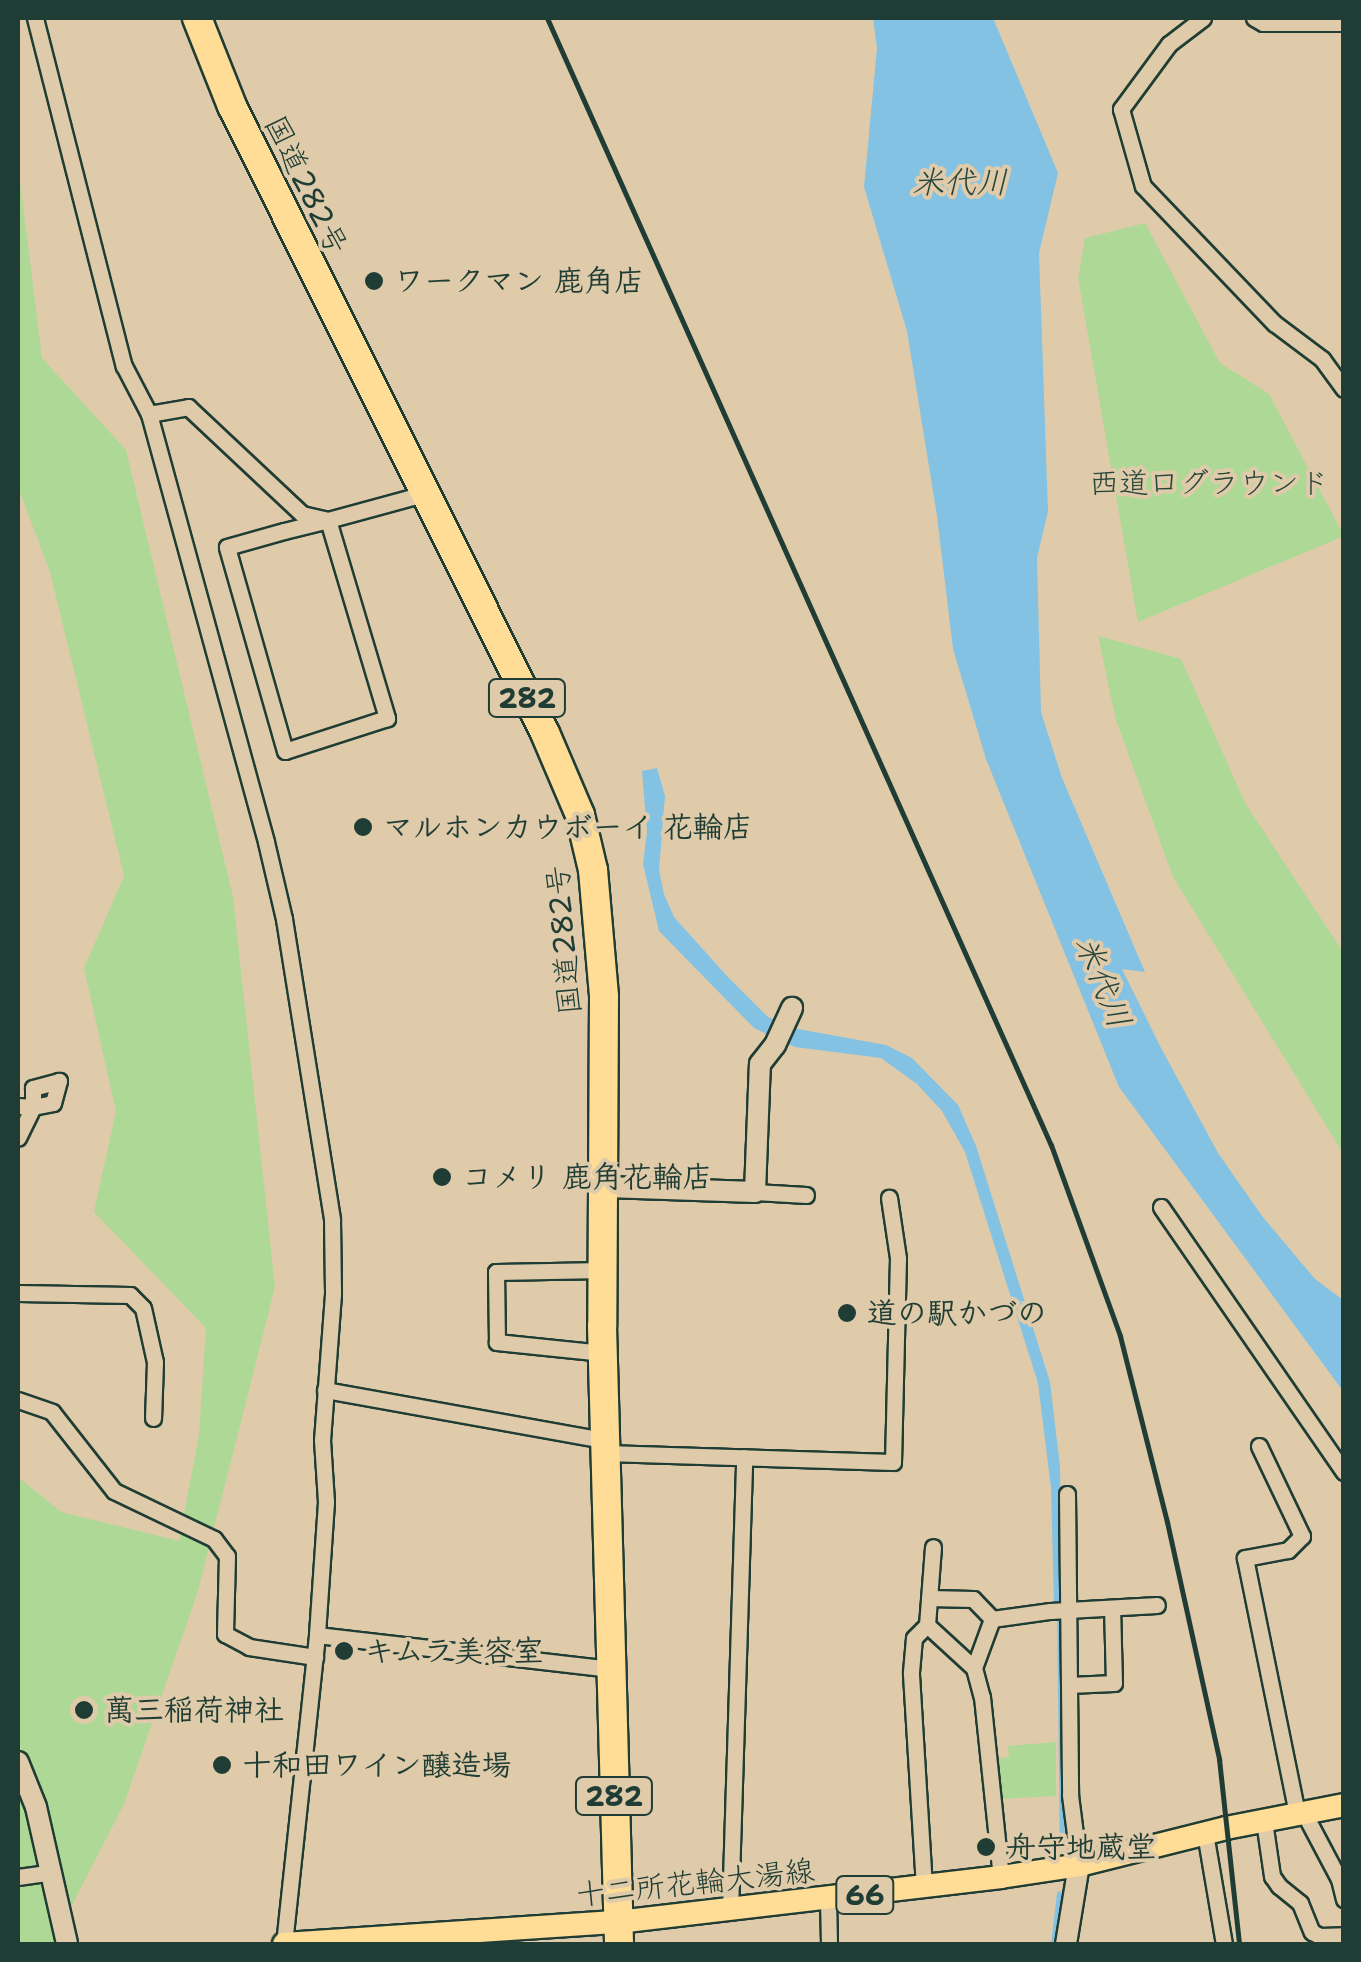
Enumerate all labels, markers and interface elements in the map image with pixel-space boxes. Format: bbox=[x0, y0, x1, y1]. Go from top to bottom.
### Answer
street label: 国道282号 bbox=[257, 110, 355, 260]
water label: 米代川 bbox=[912, 163, 1008, 201]
place label: ワークマン 鹿角店 bbox=[394, 263, 644, 299]
marker: ワークマン 鹿角店 bbox=[363, 270, 385, 292]
park label: 西道口グラウンド bbox=[1089, 465, 1329, 501]
road number: 282 bbox=[487, 675, 567, 721]
place label: マルホンカウボーイ 花輪店 bbox=[383, 809, 753, 845]
marker: マルホンカウボーイ 花輪店 bbox=[352, 816, 374, 838]
street label: 国道282号 bbox=[540, 864, 588, 1016]
water label: 米代川 bbox=[1067, 930, 1139, 1034]
place label: コメリ 鹿角花輪店 bbox=[462, 1159, 712, 1195]
marker: コメリ 鹿角花輪店 bbox=[431, 1166, 453, 1188]
place label: 道の駅かづの bbox=[867, 1295, 1047, 1331]
marker: 道の駅かづの bbox=[836, 1302, 858, 1324]
place label: キムラ美容室 bbox=[364, 1633, 544, 1669]
marker: キムラ美容室 bbox=[333, 1640, 355, 1662]
place label: 萬三稲荷神社 bbox=[104, 1692, 284, 1728]
marker: 萬三稲荷神社 bbox=[73, 1699, 95, 1721]
place label: 十和田ワイン醸造場 bbox=[242, 1747, 512, 1783]
marker: 十和田ワイン醸造場 bbox=[211, 1754, 233, 1776]
road number: 282 bbox=[574, 1773, 654, 1819]
place label: 舟守地蔵堂 bbox=[1006, 1829, 1156, 1865]
marker: 舟守地蔵堂 bbox=[975, 1836, 997, 1858]
street label: 十二所花輪大湯線 bbox=[574, 1853, 816, 1913]
road number: 66 bbox=[835, 1872, 895, 1918]

